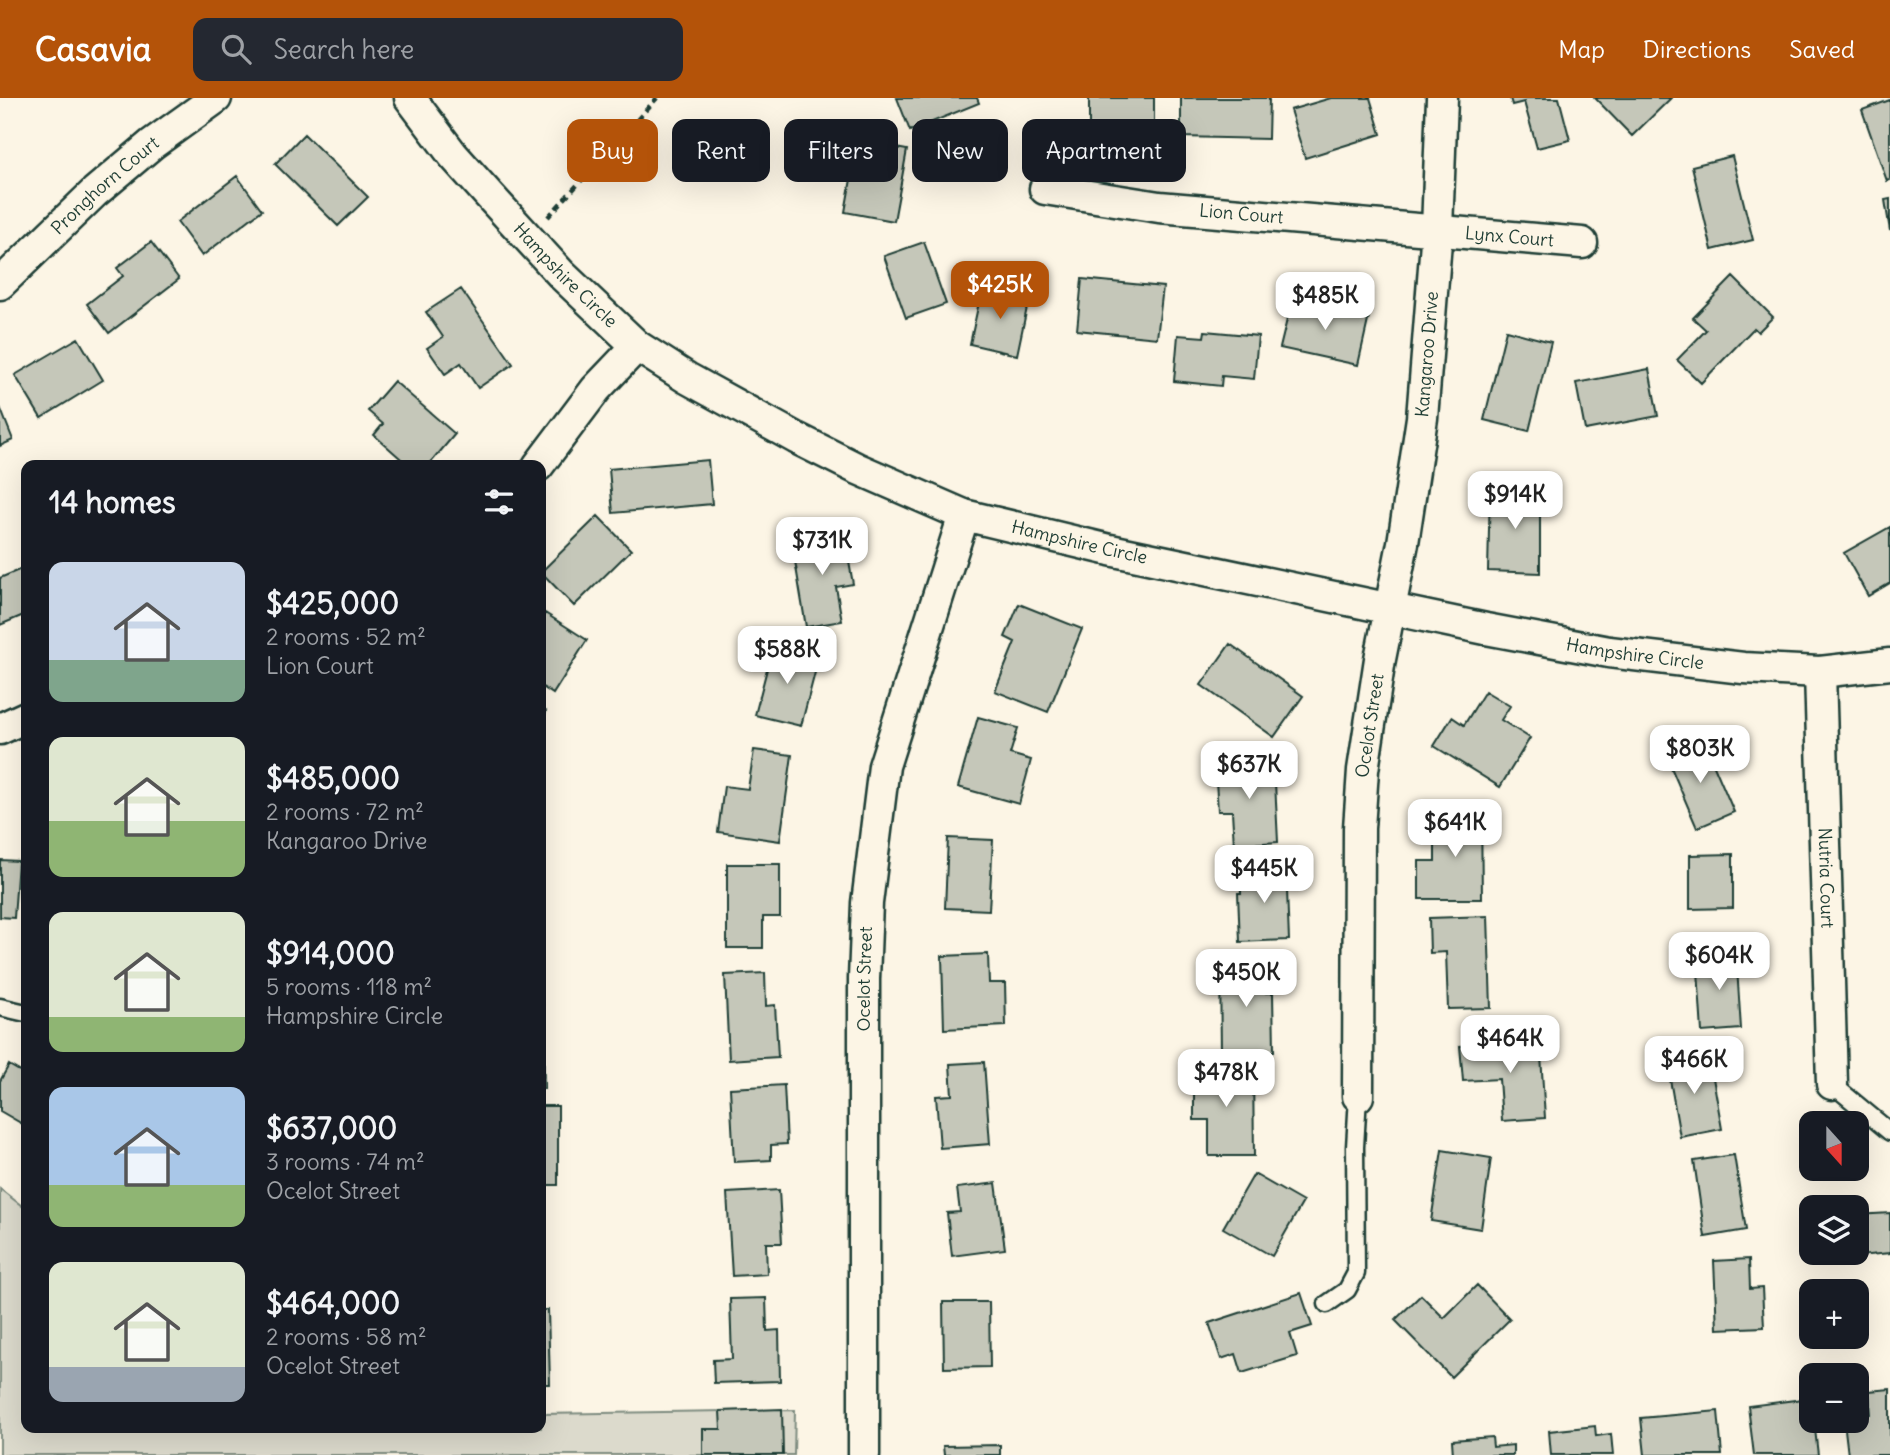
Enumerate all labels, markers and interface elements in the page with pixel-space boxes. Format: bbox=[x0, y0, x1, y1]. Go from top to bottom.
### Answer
search box bbox=[193, 18, 683, 81]
text: Casavia bbox=[35, 28, 151, 70]
icon: search bbox=[217, 30, 255, 68]
text: Search here bbox=[273, 33, 414, 66]
text: Map bbox=[1558, 34, 1605, 64]
text: Directions bbox=[1643, 34, 1751, 64]
text: Saved bbox=[1789, 34, 1855, 64]
chip: Buy bbox=[567, 119, 658, 182]
chip: Rent bbox=[672, 119, 770, 182]
chip: Filters bbox=[784, 119, 898, 182]
chip: New bbox=[912, 119, 1008, 182]
chip: Apartment bbox=[1022, 119, 1186, 182]
street label: Pronghorn Court bbox=[46, 131, 163, 239]
street label: Lion Court bbox=[1198, 198, 1284, 229]
street label: Hampshire Circle bbox=[509, 218, 622, 332]
street label: Lynx Court bbox=[1464, 221, 1555, 252]
pin: $425K bbox=[951, 262, 1049, 321]
text: $425K bbox=[967, 269, 1033, 298]
pin: $485K bbox=[1276, 272, 1374, 332]
text: $485K bbox=[1292, 280, 1358, 309]
street label: Kangaroo Drive bbox=[1410, 290, 1443, 418]
pin: $914K bbox=[1466, 472, 1564, 531]
text: $914K bbox=[1484, 479, 1546, 508]
text: 14 homes bbox=[49, 483, 176, 521]
icon: filters bbox=[480, 483, 518, 521]
street label: Hampshire Circle bbox=[1009, 515, 1149, 569]
pin: $731K bbox=[773, 518, 871, 577]
text: $731K bbox=[792, 525, 852, 554]
text: $425,000 bbox=[266, 584, 399, 622]
icon: home bbox=[105, 590, 189, 674]
text: 2 rooms · 52 m² bbox=[266, 622, 426, 651]
pin: $588K bbox=[738, 626, 836, 686]
street label: Hampshire Circle bbox=[1564, 632, 1705, 674]
text: $588K bbox=[754, 634, 820, 663]
text: Lion Court bbox=[266, 651, 374, 680]
street label: Ocelot Street bbox=[1351, 672, 1389, 778]
pin: $803K bbox=[1651, 726, 1749, 785]
text: $803K bbox=[1666, 733, 1734, 762]
pin: $637K bbox=[1200, 742, 1298, 801]
text: $637K bbox=[1217, 749, 1281, 778]
text: $485,000 bbox=[266, 759, 400, 797]
icon: home bbox=[105, 765, 189, 849]
text: 2 rooms · 72 m² bbox=[266, 797, 424, 826]
pin: $641K bbox=[1406, 800, 1504, 859]
text: $641K bbox=[1424, 807, 1486, 836]
text: Kangaroo Drive bbox=[266, 826, 427, 855]
street label: Nutria Court bbox=[1814, 827, 1839, 929]
pin: $445K bbox=[1215, 846, 1313, 905]
text: $445K bbox=[1231, 853, 1297, 882]
street label: Ocelot Street bbox=[852, 926, 877, 1031]
pin: $604K bbox=[1670, 932, 1768, 992]
text: $914,000 bbox=[266, 934, 395, 972]
icon: home bbox=[105, 940, 189, 1024]
text: $604K bbox=[1685, 940, 1753, 969]
pin: $450K bbox=[1197, 950, 1295, 1009]
text: $450K bbox=[1212, 957, 1280, 986]
text: 5 rooms · 118 m² bbox=[266, 972, 432, 1001]
text: Hampshire Circle bbox=[266, 1001, 443, 1030]
pin: $464K bbox=[1461, 1016, 1559, 1075]
text: $464K bbox=[1477, 1023, 1543, 1052]
pin: $466K bbox=[1645, 1037, 1743, 1096]
text: $466K bbox=[1661, 1044, 1727, 1073]
pin: $478K bbox=[1177, 1049, 1275, 1109]
text: $478K bbox=[1194, 1057, 1258, 1086]
text: $637,000 bbox=[266, 1109, 397, 1147]
north arrow bbox=[1799, 1111, 1869, 1181]
map controls bbox=[1799, 1111, 1869, 1433]
icon: home bbox=[105, 1115, 189, 1199]
text: 3 rooms · 74 m² bbox=[266, 1147, 425, 1176]
text: Ocelot Street bbox=[266, 1176, 400, 1205]
button: layers bbox=[1799, 1195, 1869, 1265]
button: + bbox=[1799, 1279, 1869, 1349]
text: $464,000 bbox=[266, 1284, 400, 1322]
icon: home bbox=[105, 1290, 189, 1374]
text: 2 rooms · 58 m² bbox=[266, 1322, 427, 1351]
text: Ocelot Street bbox=[266, 1351, 400, 1380]
button: − bbox=[1799, 1363, 1869, 1433]

